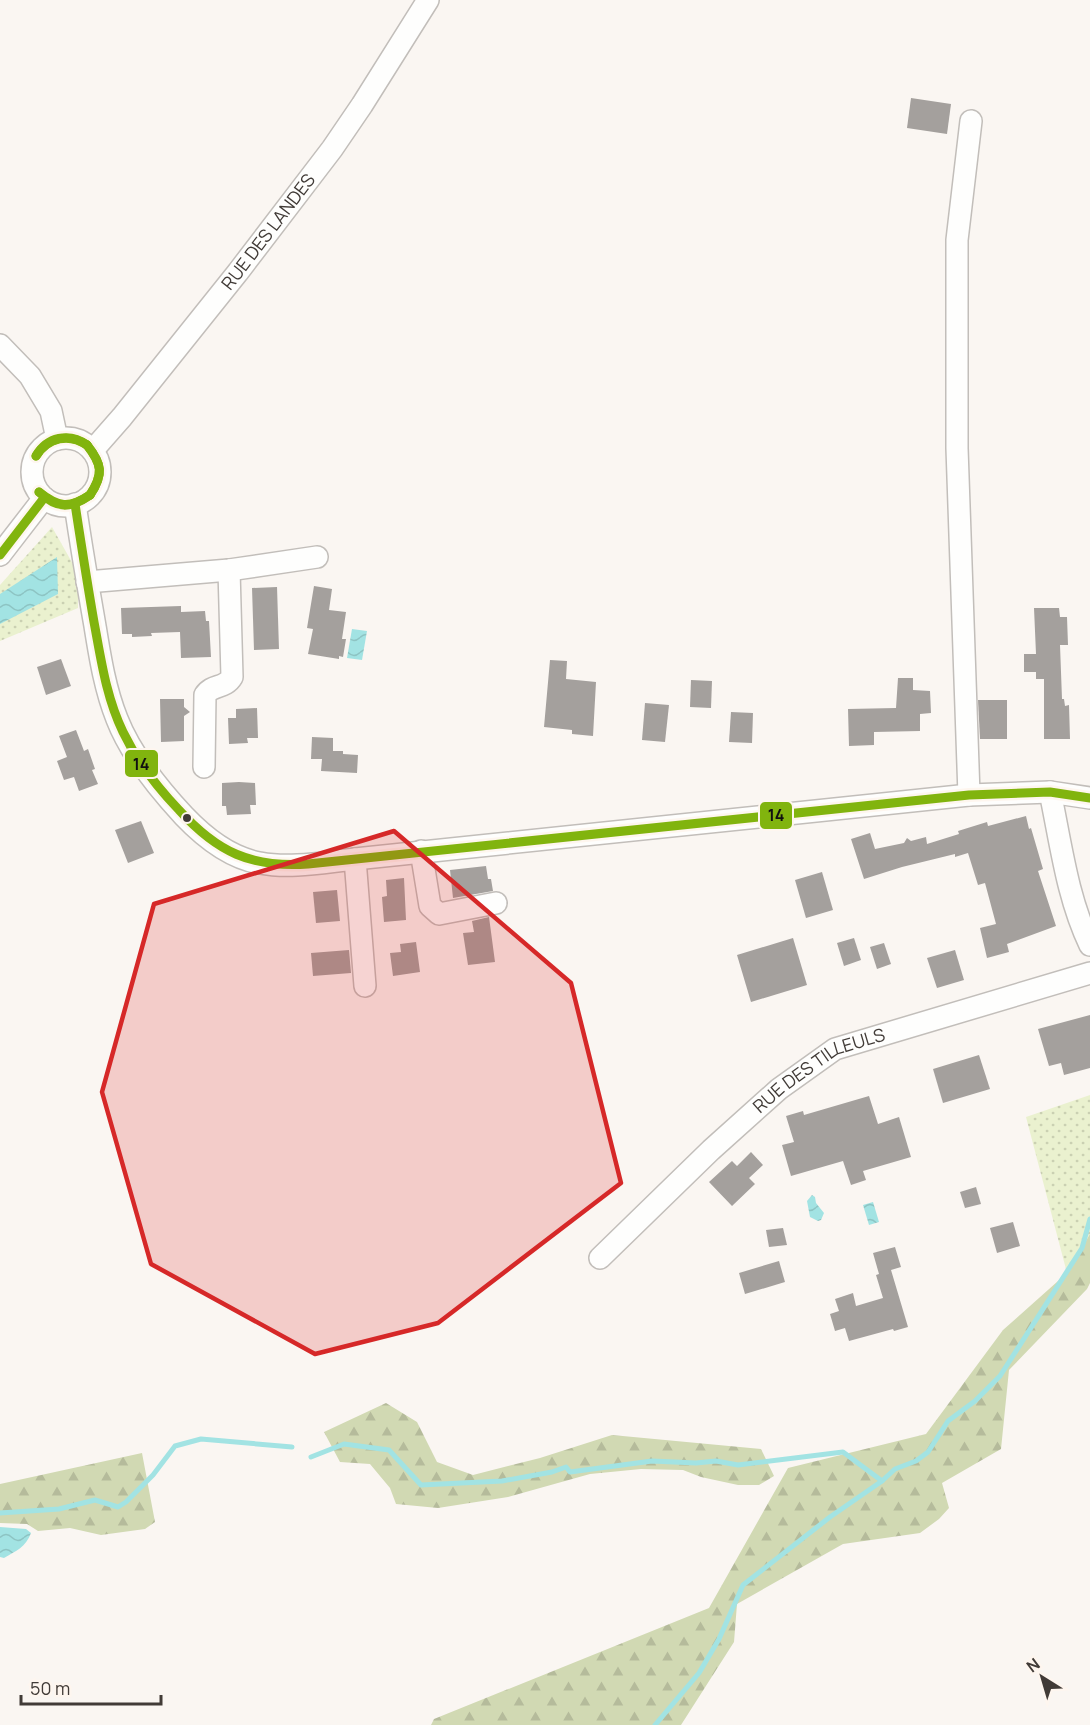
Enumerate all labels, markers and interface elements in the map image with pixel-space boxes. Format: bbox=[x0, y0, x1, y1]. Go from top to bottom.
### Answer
street label: RUE DES LANDES bbox=[215, 168, 320, 294]
line badge: 14 bbox=[124, 749, 159, 778]
text: 14 bbox=[133, 753, 149, 775]
line badge: 14 bbox=[759, 801, 793, 830]
text: 14 bbox=[768, 804, 784, 826]
unlabelled marker bbox=[181, 812, 193, 824]
street label: RUE DES TILLEULS bbox=[747, 1022, 887, 1118]
north arrow bbox=[1012, 1647, 1072, 1707]
text: N bbox=[1022, 1653, 1044, 1677]
scale bar bbox=[21, 1668, 160, 1706]
text: 50 m bbox=[30, 1676, 70, 1700]

